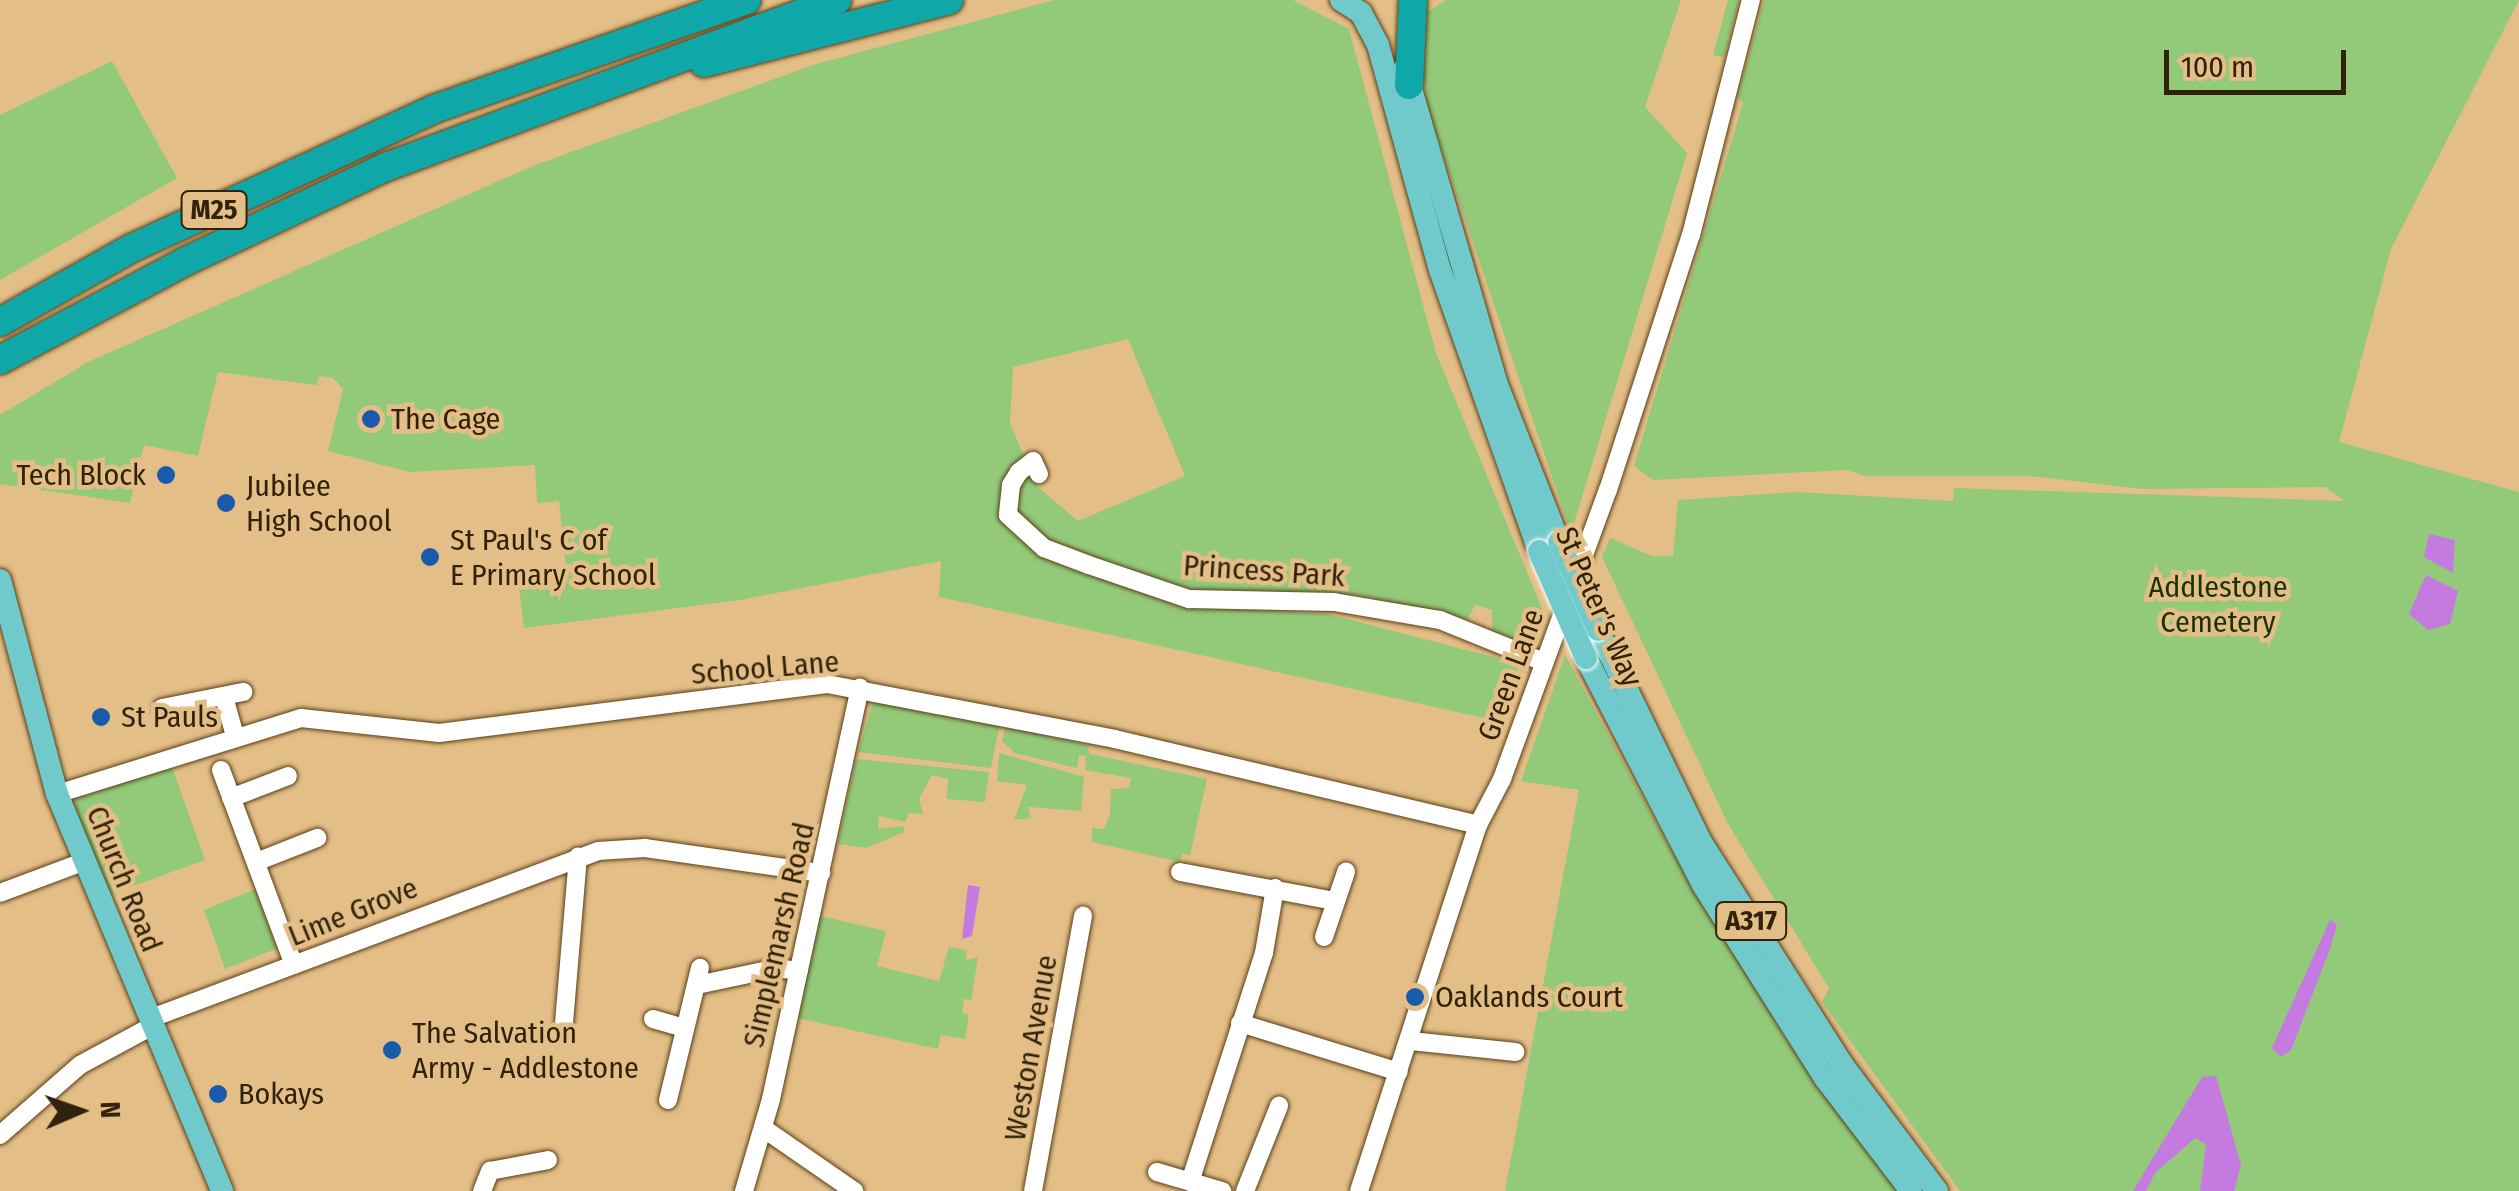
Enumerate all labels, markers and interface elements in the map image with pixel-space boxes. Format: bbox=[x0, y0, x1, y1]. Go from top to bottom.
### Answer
scale bar bbox=[2169, 30, 2352, 92]
text: 100 m bbox=[2181, 49, 2254, 85]
road number: M25 bbox=[179, 187, 249, 233]
place label: The Cage bbox=[391, 401, 500, 437]
marker: The Cage bbox=[360, 408, 382, 430]
place label: Tech Block bbox=[16, 457, 146, 493]
marker: Tech Block bbox=[155, 464, 177, 486]
place label: Jubilee High School bbox=[246, 468, 392, 538]
marker: Jubilee High School bbox=[215, 492, 237, 514]
place label: St Paul's C of E Primary School bbox=[450, 522, 656, 592]
street label: St Peter's Way bbox=[1548, 522, 1650, 692]
marker: St Paul's C of E Primary School bbox=[419, 546, 441, 568]
street label: Princess Park bbox=[1182, 547, 1346, 595]
park label: Addlestone Cemetery bbox=[2148, 569, 2288, 640]
street label: Green Lane bbox=[1471, 604, 1551, 746]
street label: School Lane bbox=[689, 644, 841, 692]
place label: St Pauls bbox=[121, 699, 218, 735]
marker: St Pauls bbox=[90, 706, 112, 728]
street label: Church Road bbox=[78, 801, 170, 957]
street label: Simplemarsh Road bbox=[736, 819, 822, 1051]
street label: Lime Grove bbox=[283, 870, 423, 954]
road number: A317 bbox=[1714, 898, 1788, 944]
street label: Weston Avenue bbox=[997, 952, 1065, 1144]
place label: Oaklands Court bbox=[1435, 979, 1623, 1015]
marker: Oaklands Court bbox=[1404, 986, 1426, 1008]
place label: The Salvation Army - Addlestone bbox=[412, 1015, 639, 1086]
marker: The Salvation Army - Addlestone bbox=[381, 1039, 403, 1061]
north arrow bbox=[30, 1061, 130, 1161]
place label: Bokays bbox=[238, 1076, 324, 1112]
marker: Bokays bbox=[207, 1083, 229, 1105]
text: N bbox=[94, 1101, 127, 1119]

